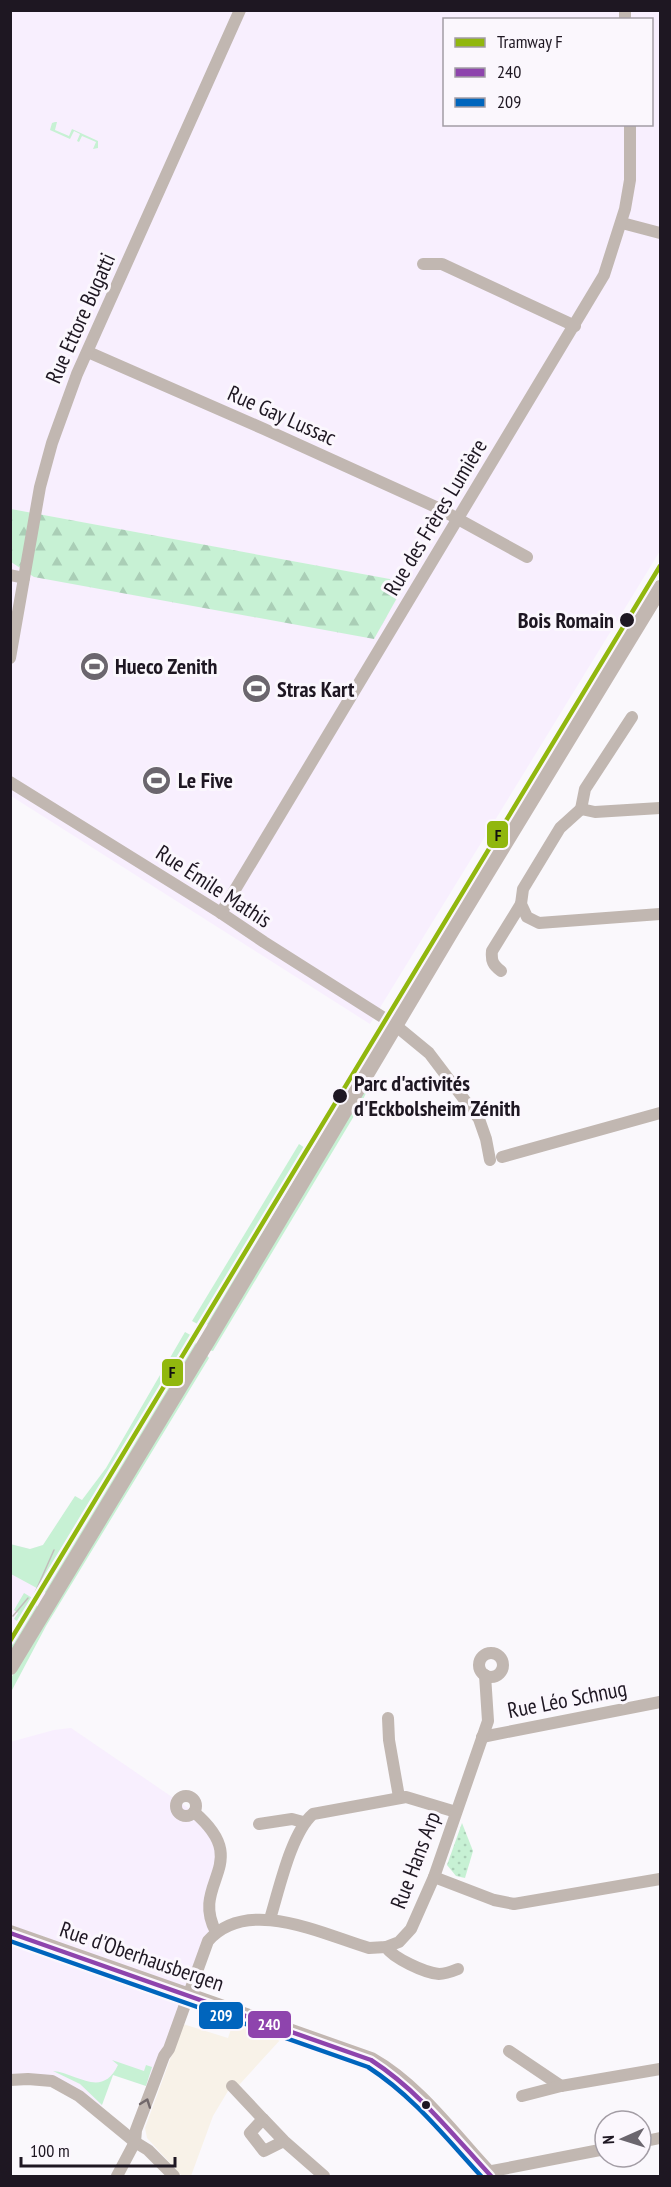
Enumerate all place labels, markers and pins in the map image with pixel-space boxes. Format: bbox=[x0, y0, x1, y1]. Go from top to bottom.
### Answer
place label: Bois Romain bbox=[518, 606, 614, 634]
marker: Bois Romain bbox=[618, 611, 636, 629]
sports icon: Hueco Zenith bbox=[78, 650, 110, 682]
place label: Hueco Zenith bbox=[115, 652, 217, 680]
sports icon: Stras Kart bbox=[240, 673, 272, 705]
place label: Stras Kart bbox=[277, 675, 355, 703]
sports icon: Le Five bbox=[141, 764, 173, 796]
place label: Le Five bbox=[178, 766, 233, 794]
place label: Parc d'activités d'Eckbolsheim Zénith bbox=[354, 1069, 520, 1122]
marker: Parc d'activités d'Eckbolsheim Zénith bbox=[331, 1087, 349, 1105]
unlabelled marker bbox=[420, 2099, 432, 2111]

